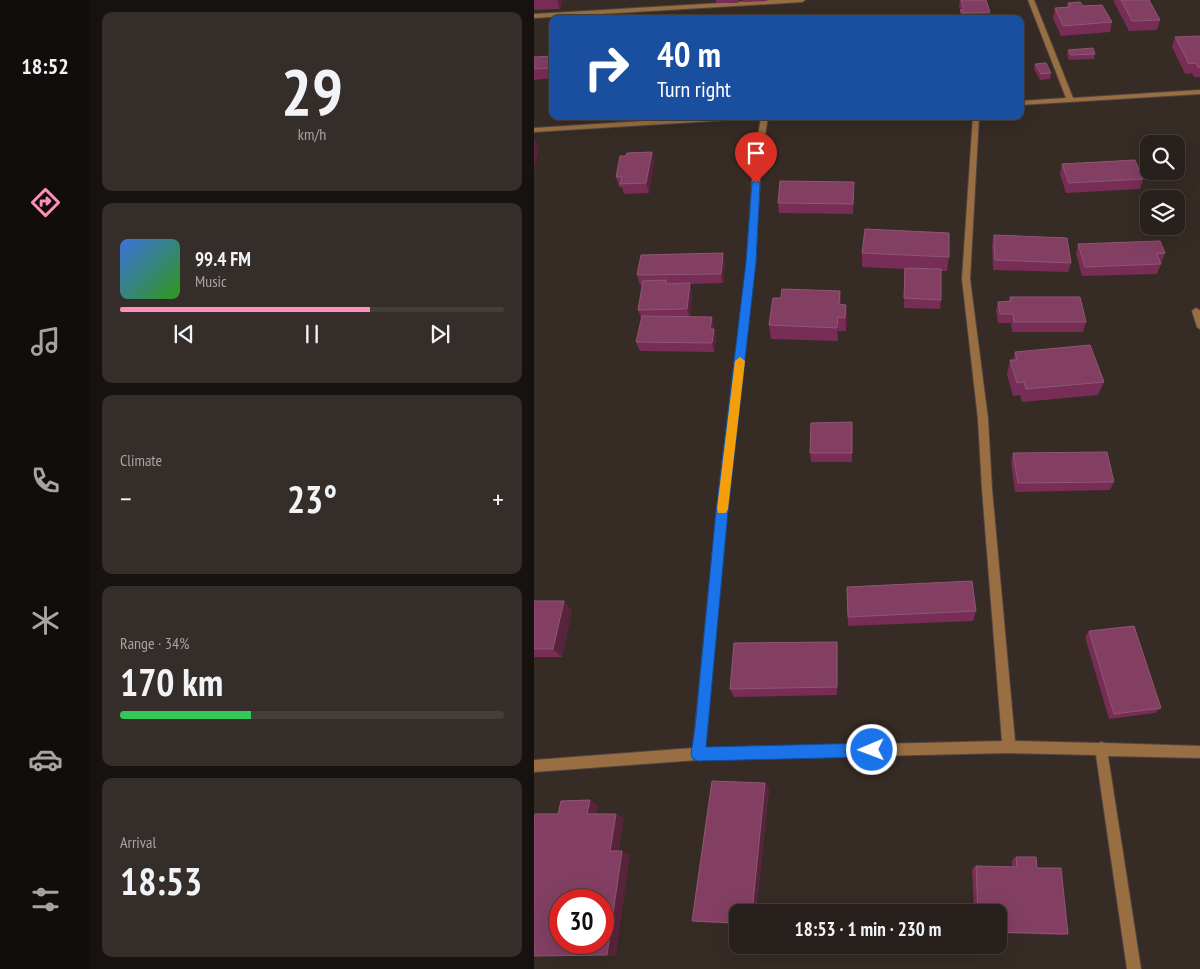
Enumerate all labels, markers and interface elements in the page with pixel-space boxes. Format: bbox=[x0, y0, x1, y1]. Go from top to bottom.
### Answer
text: 40 m bbox=[657, 31, 721, 77]
icon: right bbox=[574, 35, 639, 100]
text: 29 bbox=[281, 49, 343, 133]
text: 18:52 bbox=[21, 52, 69, 80]
text: Turn right bbox=[657, 75, 731, 103]
text: km/h bbox=[298, 124, 326, 144]
pin bbox=[735, 132, 777, 183]
map controls bbox=[1140, 135, 1185, 235]
button: search bbox=[1140, 135, 1185, 180]
icon: arrive bbox=[742, 139, 770, 167]
icon: directions bbox=[28, 185, 63, 220]
button: layers bbox=[1140, 190, 1185, 235]
text: 99.4 FM bbox=[195, 247, 251, 271]
text: Music bbox=[195, 271, 227, 291]
icon: previous bbox=[170, 320, 198, 348]
icon: pause bbox=[298, 320, 326, 348]
icon: next bbox=[426, 320, 454, 348]
icon: music bbox=[28, 324, 63, 359]
text: Climate bbox=[120, 450, 162, 470]
icon: phone bbox=[28, 463, 63, 498]
text: 23° bbox=[287, 474, 337, 523]
text: − bbox=[120, 480, 132, 517]
text: + bbox=[492, 480, 504, 517]
icon: climate bbox=[28, 603, 63, 638]
text: Range · 34% bbox=[120, 633, 189, 653]
text: 170 km bbox=[120, 657, 223, 706]
position arrow bbox=[845, 723, 897, 775]
icon: car bbox=[28, 742, 63, 777]
text: Arrival bbox=[120, 832, 156, 852]
text: 18:53 bbox=[120, 856, 202, 905]
icon: filters bbox=[28, 882, 63, 917]
speed limit sign: 30 bbox=[549, 889, 614, 954]
text: 18:53 · 1 min · 230 m bbox=[795, 917, 941, 941]

